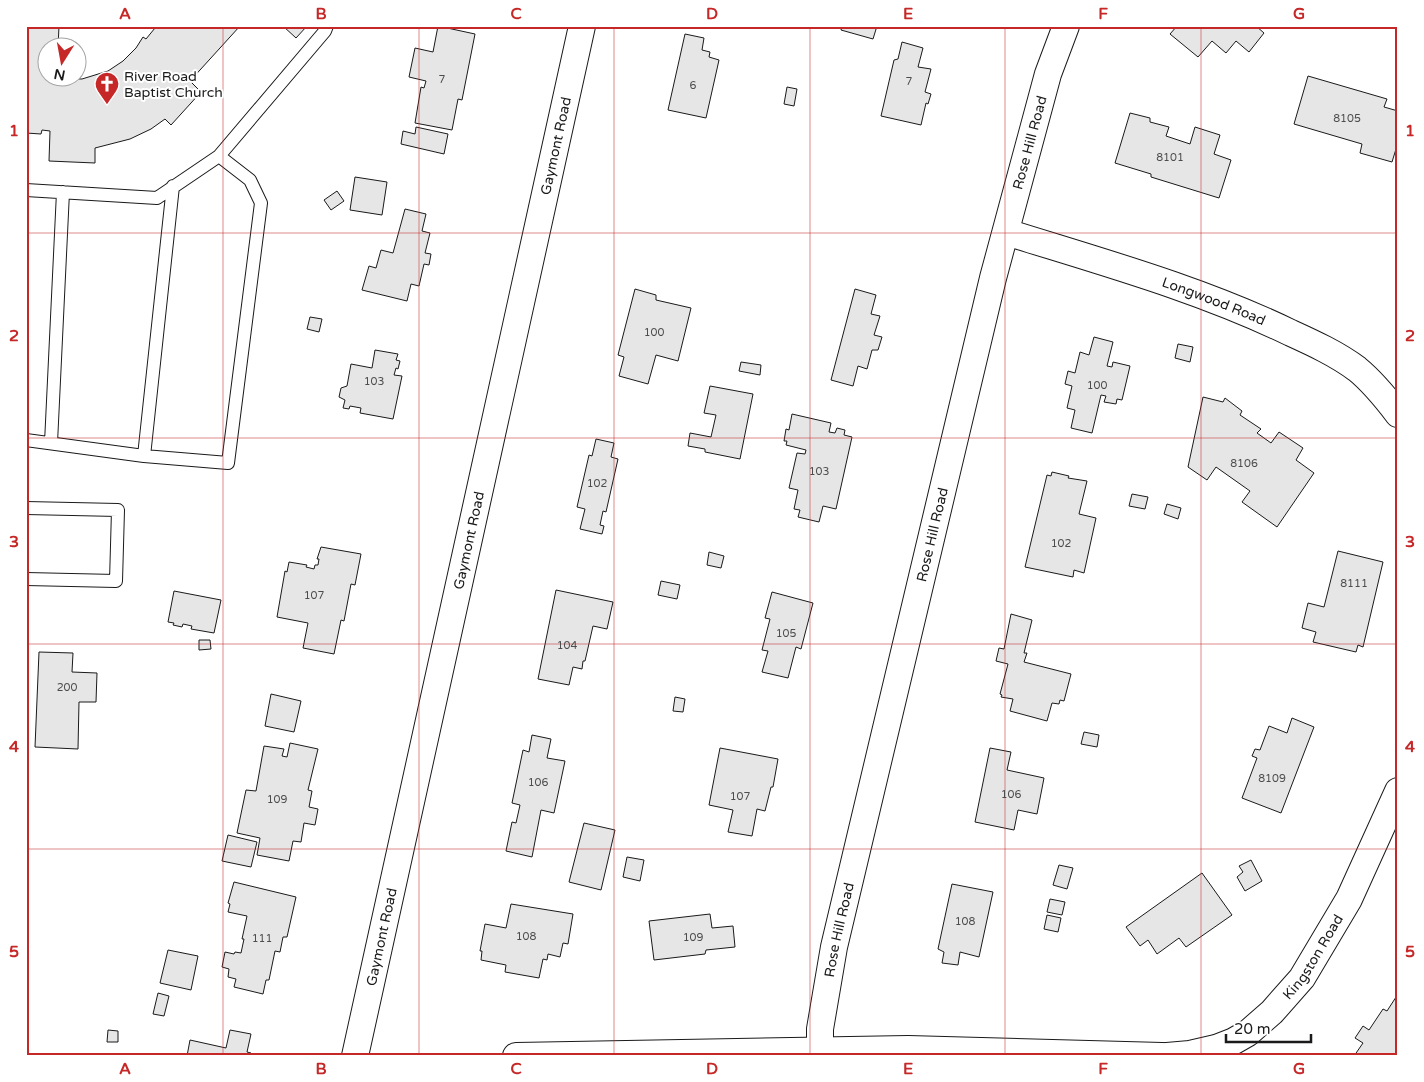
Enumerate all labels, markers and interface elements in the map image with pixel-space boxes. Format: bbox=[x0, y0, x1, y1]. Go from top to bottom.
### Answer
text: A bbox=[119, 4, 131, 24]
text: B bbox=[315, 4, 327, 24]
text: C bbox=[510, 4, 522, 24]
text: D bbox=[706, 4, 718, 24]
text: E bbox=[903, 4, 913, 24]
text: F bbox=[1098, 4, 1108, 24]
text: G bbox=[1293, 4, 1305, 24]
north arrow bbox=[38, 38, 88, 88]
text: N bbox=[52, 65, 67, 84]
place label: River Road Baptist Church bbox=[124, 68, 223, 101]
church icon: River Road Baptist Church bbox=[94, 71, 120, 105]
house number: 7 bbox=[439, 73, 446, 86]
house number: 7 bbox=[906, 75, 913, 88]
house number: 6 bbox=[690, 79, 697, 92]
street label: Rose Hill Road bbox=[1009, 94, 1051, 192]
street label: Gaymont Road bbox=[537, 95, 575, 197]
house number: 8105 bbox=[1333, 112, 1361, 125]
text: 1 bbox=[9, 121, 19, 141]
text: 1 bbox=[1405, 121, 1415, 141]
house number: 8101 bbox=[1156, 151, 1184, 164]
street label: Longwood Road bbox=[1160, 274, 1268, 329]
text: 2 bbox=[9, 326, 19, 346]
house number: 100 bbox=[644, 326, 664, 339]
text: 2 bbox=[1405, 326, 1415, 346]
house number: 103 bbox=[364, 375, 384, 388]
house number: 100 bbox=[1087, 379, 1107, 392]
house number: 8106 bbox=[1230, 457, 1258, 470]
house number: 103 bbox=[809, 465, 829, 478]
house number: 102 bbox=[587, 477, 607, 490]
street label: Rose Hill Road bbox=[913, 486, 952, 584]
street label: Gaymont Road bbox=[450, 490, 488, 591]
text: 3 bbox=[9, 532, 19, 552]
text: 3 bbox=[1405, 532, 1415, 552]
house number: 102 bbox=[1051, 537, 1071, 550]
house number: 8111 bbox=[1340, 577, 1368, 590]
house number: 107 bbox=[304, 589, 324, 602]
house number: 105 bbox=[776, 627, 796, 640]
house number: 104 bbox=[557, 639, 577, 652]
house number: 200 bbox=[57, 681, 77, 694]
text: 4 bbox=[9, 737, 19, 757]
text: 4 bbox=[1405, 737, 1415, 757]
house number: 8109 bbox=[1258, 772, 1286, 785]
house number: 106 bbox=[528, 776, 548, 789]
house number: 106 bbox=[1001, 788, 1021, 801]
house number: 107 bbox=[730, 790, 750, 803]
house number: 109 bbox=[267, 793, 287, 806]
street label: Rose Hill Road bbox=[821, 881, 858, 979]
street label: Gaymont Road bbox=[363, 886, 401, 988]
street label: Kingston Road bbox=[1279, 912, 1347, 1003]
house number: 108 bbox=[955, 915, 975, 928]
house number: 108 bbox=[516, 930, 536, 943]
house number: 109 bbox=[683, 931, 703, 944]
house number: 111 bbox=[252, 932, 272, 945]
text: 5 bbox=[9, 942, 19, 962]
text: 5 bbox=[1405, 942, 1415, 962]
scale bar bbox=[1226, 1012, 1312, 1044]
text: 20 m bbox=[1234, 1020, 1271, 1038]
text: A bbox=[119, 1059, 131, 1079]
text: B bbox=[315, 1059, 327, 1079]
text: C bbox=[510, 1059, 522, 1079]
text: D bbox=[706, 1059, 718, 1079]
text: E bbox=[903, 1059, 913, 1079]
text: F bbox=[1098, 1059, 1108, 1079]
text: G bbox=[1293, 1059, 1305, 1079]

